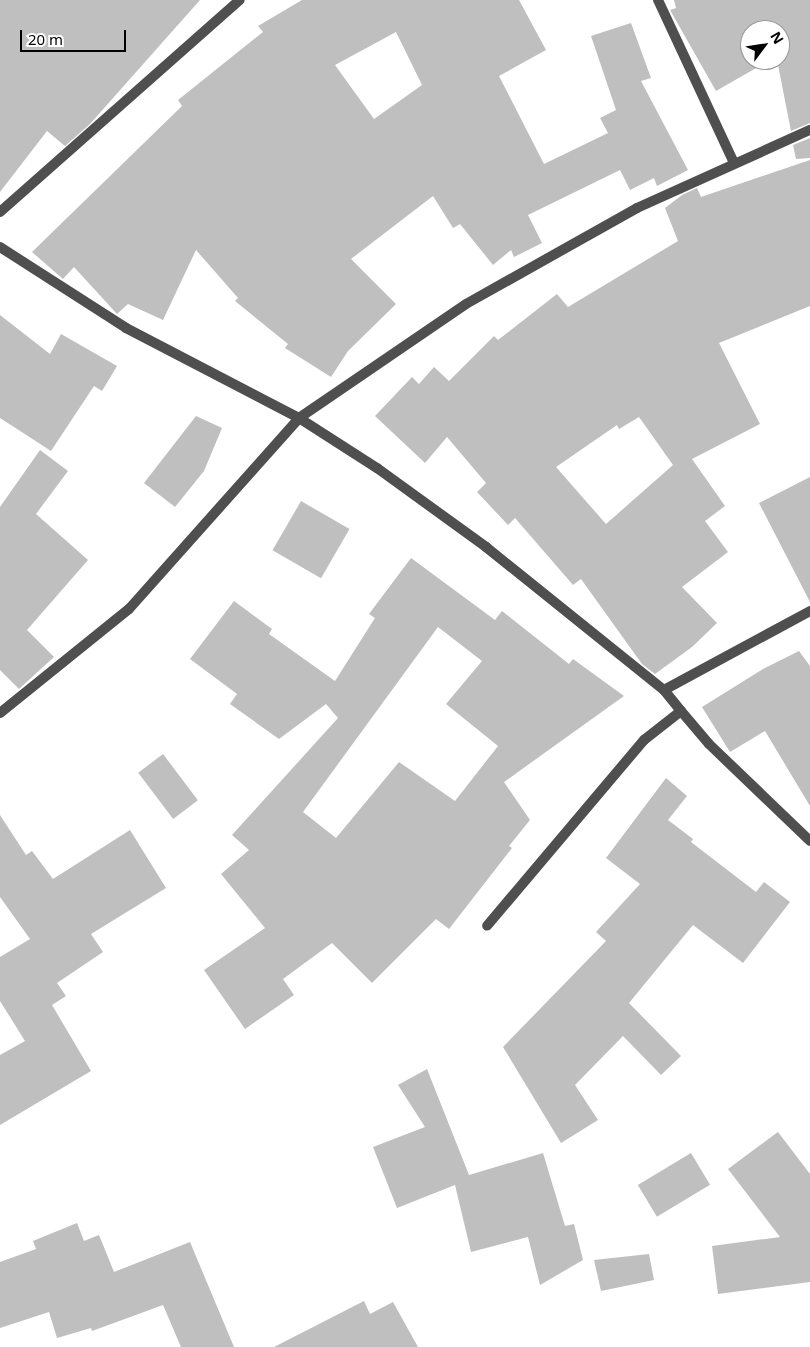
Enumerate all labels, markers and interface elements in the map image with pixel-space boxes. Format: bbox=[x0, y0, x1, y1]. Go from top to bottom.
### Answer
scale bar bbox=[22, 20, 129, 52]
north arrow bbox=[740, 20, 790, 70]
text: N bbox=[766, 28, 789, 47]
text: 20 m bbox=[28, 29, 63, 49]

